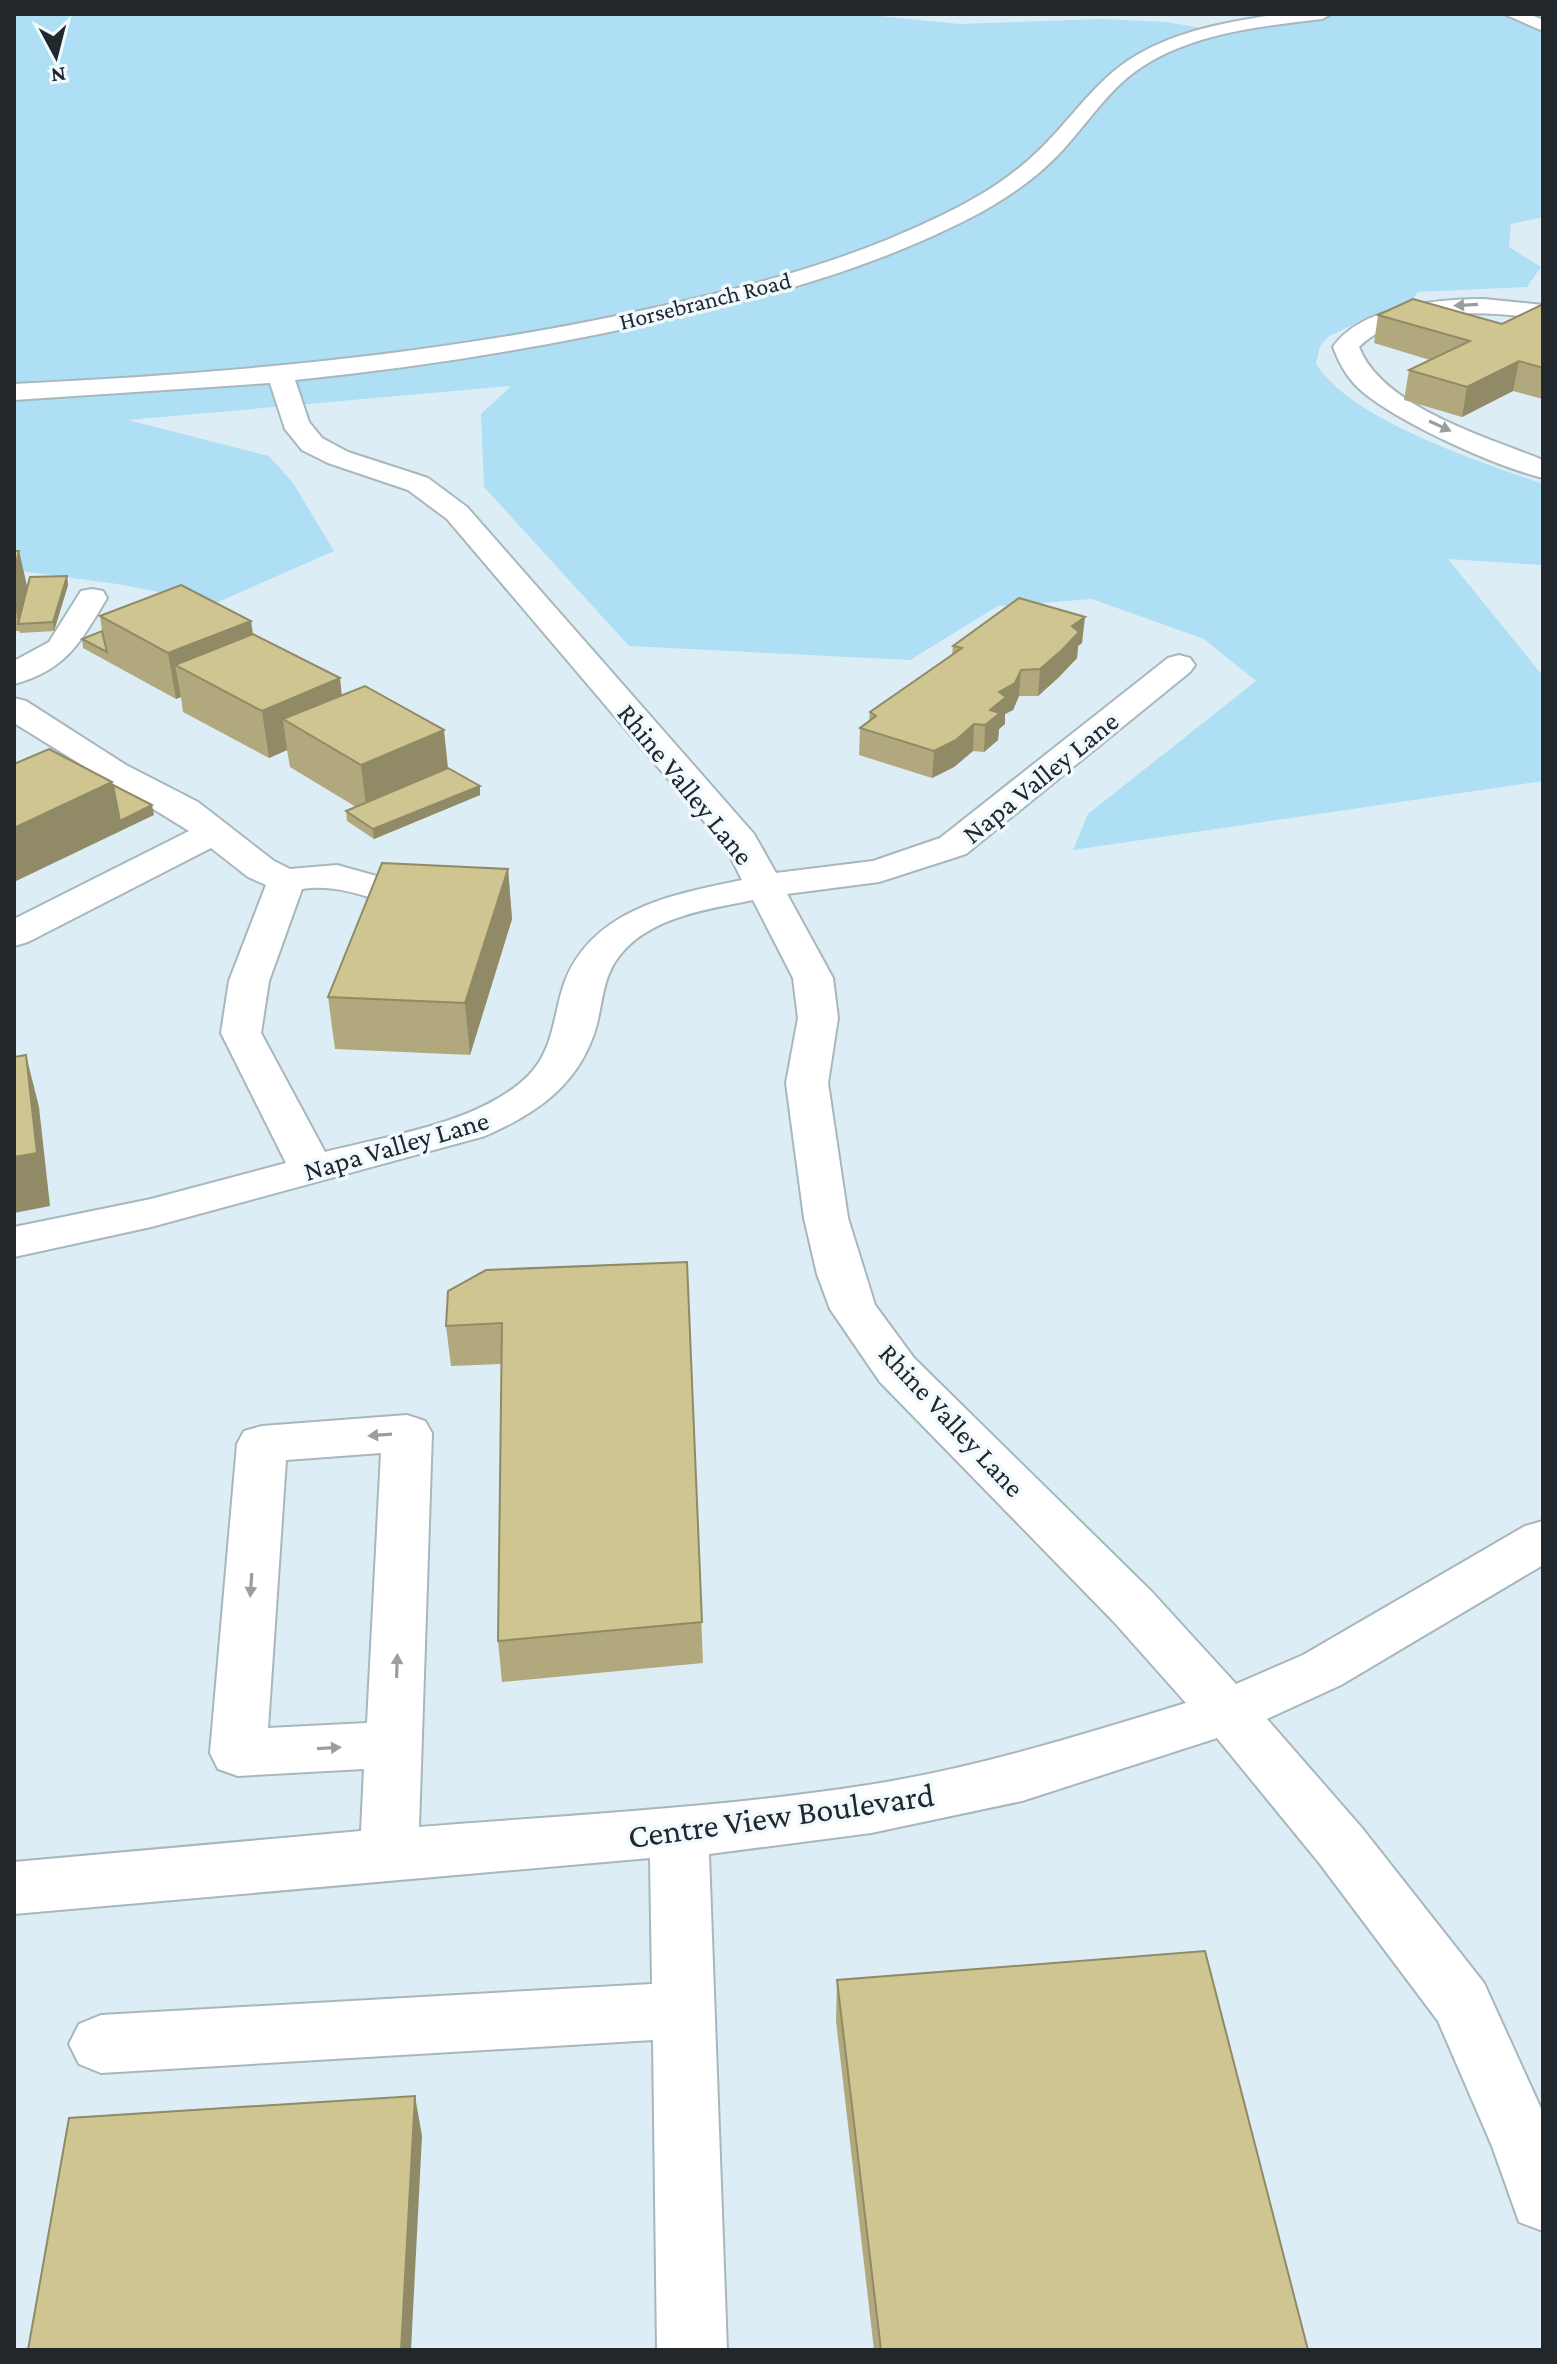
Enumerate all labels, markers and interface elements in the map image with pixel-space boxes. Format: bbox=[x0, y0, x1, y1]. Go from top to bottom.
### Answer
north arrow bbox=[16, 16, 96, 96]
text: N bbox=[49, 62, 67, 89]
street label: Horsebranch Road bbox=[616, 266, 794, 335]
one-way arrow bbox=[1453, 299, 1478, 312]
one-way arrow bbox=[1428, 419, 1452, 433]
street label: Rhine Valley Lane bbox=[611, 698, 760, 871]
street label: Napa Valley Lane bbox=[956, 705, 1124, 850]
street label: Napa Valley Lane bbox=[300, 1104, 492, 1187]
street label: Rhine Valley Lane bbox=[873, 1338, 1030, 1503]
one-way arrow bbox=[367, 1429, 392, 1442]
one-way arrow bbox=[244, 1573, 257, 1598]
one-way arrow bbox=[391, 1653, 404, 1678]
one-way arrow bbox=[317, 1741, 342, 1754]
street label: Centre View Boulevard bbox=[626, 1776, 937, 1855]

